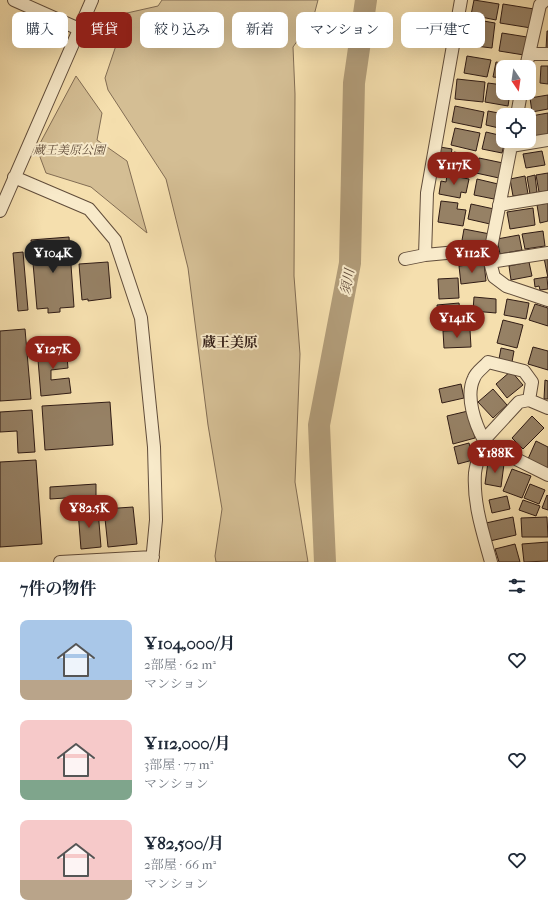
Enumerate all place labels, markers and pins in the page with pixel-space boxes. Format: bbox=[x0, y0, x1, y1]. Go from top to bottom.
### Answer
pin: ¥117K bbox=[426, 152, 482, 186]
pin: ¥104K bbox=[25, 240, 81, 274]
pin: ¥112K bbox=[444, 240, 500, 274]
pin: ¥141K bbox=[429, 305, 485, 339]
pin: ¥127K bbox=[25, 336, 81, 370]
pin: ¥188K bbox=[467, 440, 523, 474]
pin: ¥82.5K bbox=[56, 495, 122, 529]

